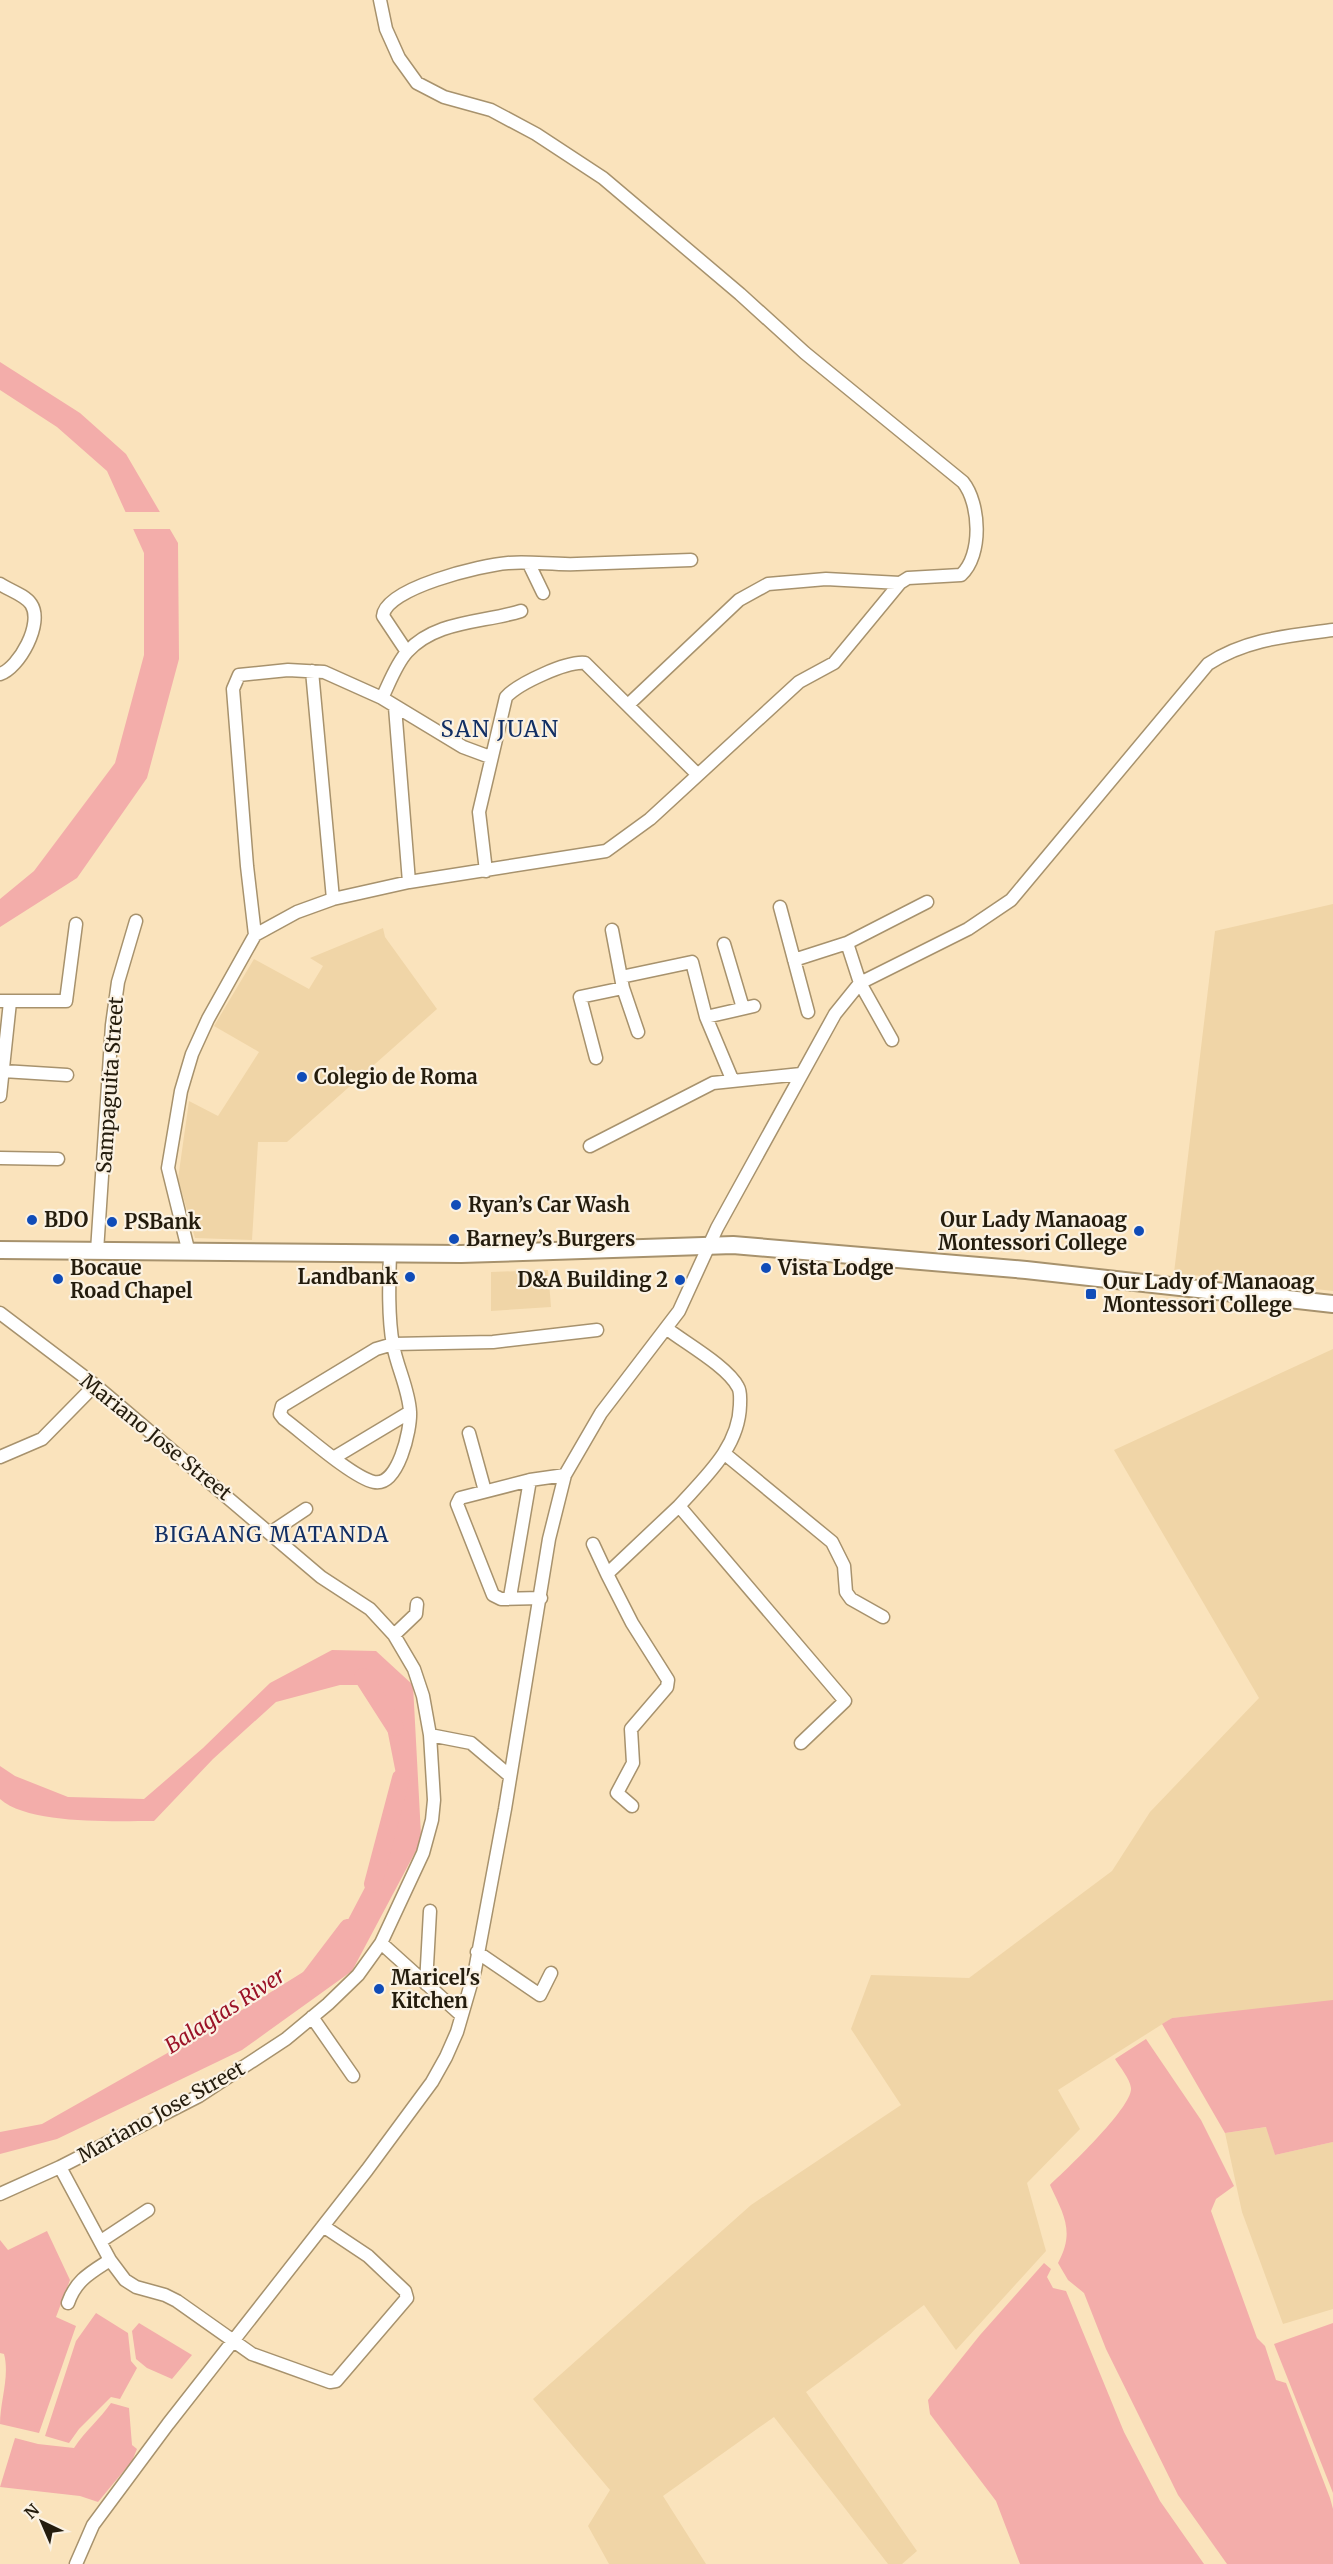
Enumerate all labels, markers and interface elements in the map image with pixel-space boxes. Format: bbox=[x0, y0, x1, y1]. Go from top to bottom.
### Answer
district label: SAN JUAN bbox=[440, 715, 560, 743]
street label: Sampaguita Street bbox=[91, 996, 128, 1174]
place label: Colegio de Roma bbox=[314, 1064, 478, 1089]
marker: Colegio de Roma bbox=[295, 1070, 309, 1084]
place label: Ryan’s Car Wash bbox=[468, 1192, 630, 1217]
marker: Ryan’s Car Wash bbox=[449, 1198, 463, 1212]
place label: BDO bbox=[44, 1207, 88, 1232]
place label: Our Lady Manaoag Montessori College bbox=[938, 1207, 1127, 1255]
place label: PSBank bbox=[124, 1209, 201, 1234]
marker: BDO bbox=[25, 1213, 39, 1227]
marker: PSBank bbox=[105, 1215, 119, 1229]
marker: Our Lady Manaoag Montessori College bbox=[1132, 1224, 1146, 1238]
place label: Barney’s Burgers bbox=[466, 1226, 635, 1251]
marker: Barney’s Burgers bbox=[447, 1232, 461, 1246]
place label: Bocaue Road Chapel bbox=[70, 1255, 193, 1303]
place label: Vista Lodge bbox=[777, 1255, 894, 1280]
marker: Vista Lodge bbox=[759, 1261, 773, 1275]
place label: Landbank bbox=[298, 1264, 398, 1289]
place label: D&A Building 2 bbox=[517, 1267, 668, 1292]
place label: Our Lady of Manaoag Montessori College bbox=[1103, 1269, 1315, 1317]
marker: Landbank bbox=[403, 1270, 417, 1284]
marker: Bocaue Road Chapel bbox=[51, 1272, 65, 1286]
marker: D&A Building 2 bbox=[673, 1273, 687, 1287]
marker: Our Lady of Manaoag Montessori College bbox=[1084, 1287, 1098, 1301]
street label: Mariano Jose Street bbox=[76, 1368, 237, 1505]
district label: BIGAANG MATANDA bbox=[154, 1521, 390, 1548]
water label: Balagtas River bbox=[160, 1961, 290, 2059]
place label: Maricel's Kitchen bbox=[391, 1965, 480, 2013]
marker: Maricel's Kitchen bbox=[372, 1982, 386, 1996]
street label: Mariano Jose Street bbox=[73, 2055, 249, 2168]
north arrow bbox=[12, 2492, 72, 2552]
text: N bbox=[20, 2499, 43, 2523]

